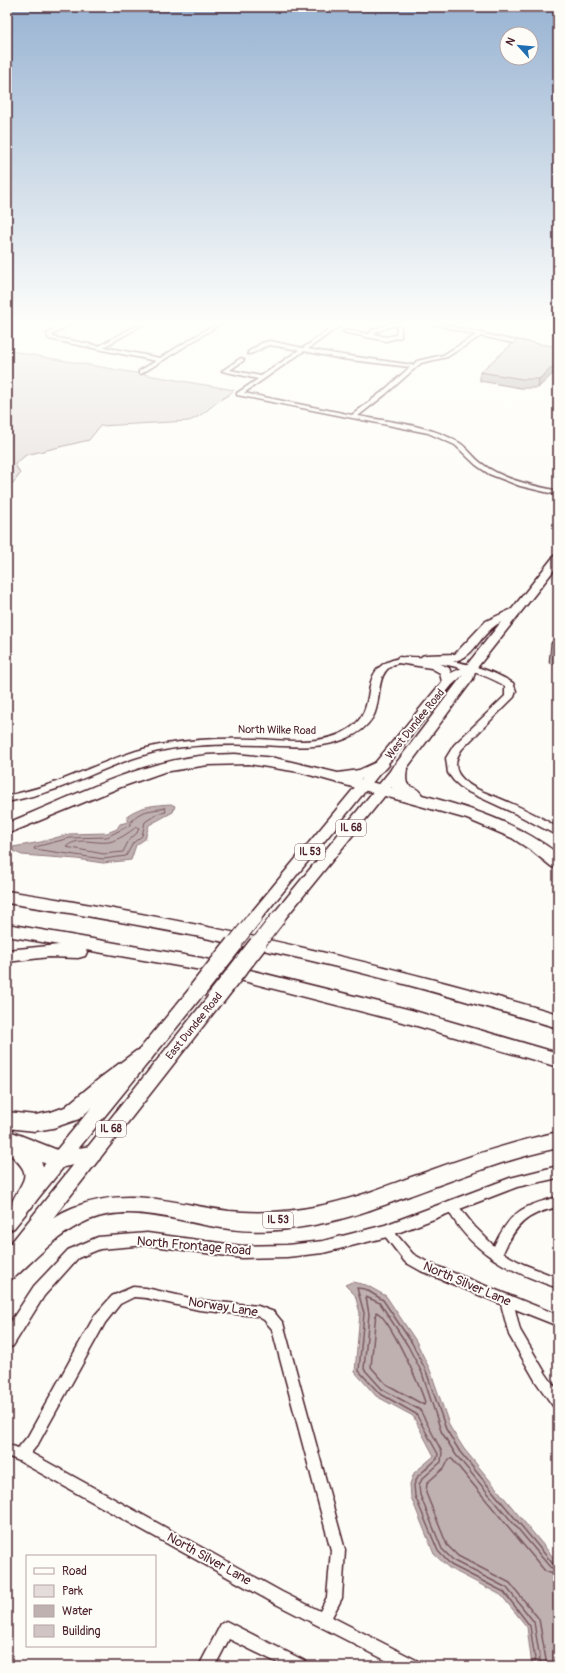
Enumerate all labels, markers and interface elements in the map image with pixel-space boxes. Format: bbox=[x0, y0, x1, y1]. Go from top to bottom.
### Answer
north arrow bbox=[499, 26, 539, 66]
text: N bbox=[503, 35, 518, 48]
street label: West Dundee Road bbox=[383, 686, 447, 762]
street label: North Wilke Road bbox=[238, 723, 316, 737]
road number: IL 68 bbox=[336, 820, 366, 836]
road number: IL 53 bbox=[295, 844, 325, 860]
street label: East Dundee Road bbox=[163, 990, 225, 1062]
road number: IL 68 bbox=[96, 1121, 126, 1137]
road number: IL 53 bbox=[263, 1212, 293, 1228]
street label: North Frontage Road bbox=[136, 1233, 252, 1259]
street label: North Silver Lane bbox=[421, 1258, 514, 1310]
street label: Norway Lane bbox=[187, 1294, 260, 1320]
street label: North Silver Lane bbox=[164, 1529, 255, 1589]
legend bbox=[26, 1555, 156, 1647]
text: Road bbox=[62, 1564, 87, 1579]
text: Park bbox=[62, 1584, 83, 1599]
text: Water bbox=[62, 1604, 93, 1619]
text: Building bbox=[62, 1624, 101, 1639]

